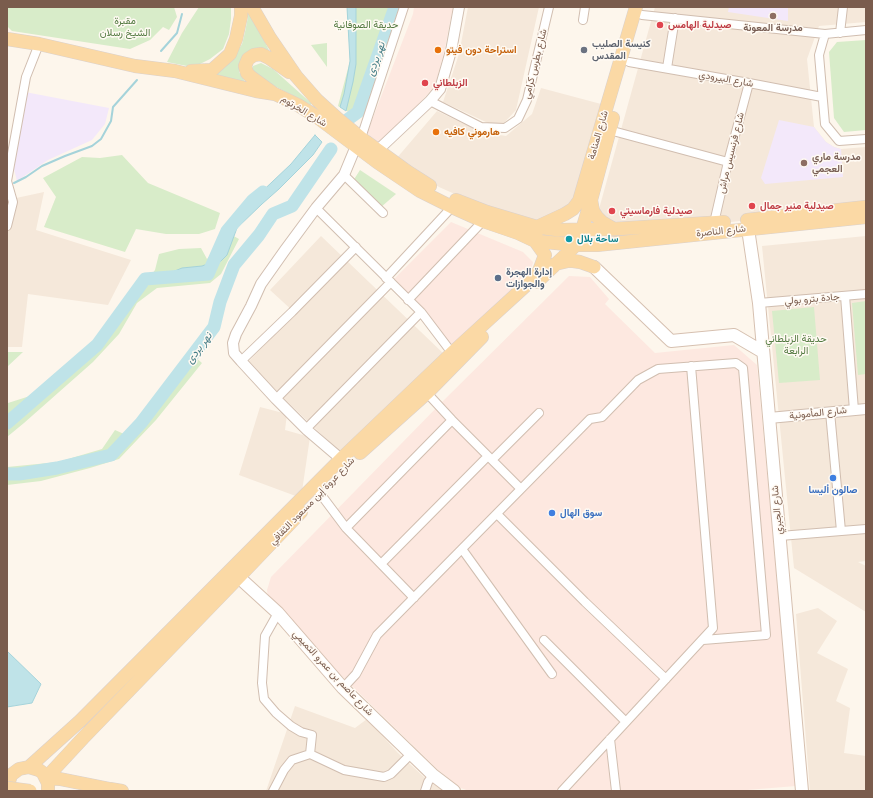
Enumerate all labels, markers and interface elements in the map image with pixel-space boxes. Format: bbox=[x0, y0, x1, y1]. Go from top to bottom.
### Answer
marker: مدرسة المعونة bbox=[768, 11, 778, 21]
park label: مقبرة الشيخ رسلان bbox=[100, 15, 150, 38]
park label: حديقة الصوفانية bbox=[333, 19, 399, 31]
place label: صيدلية الهامس bbox=[668, 19, 731, 31]
marker: صيدلية الهامس bbox=[655, 20, 665, 30]
place label: مدرسة المعونة bbox=[743, 22, 803, 34]
street label: شارع بطرس كرامي bbox=[520, 28, 550, 100]
place label: كنيسة الصليب المقدس bbox=[592, 38, 650, 62]
water label: نهر بردى bbox=[364, 40, 388, 78]
place label: استراحة دون فيتو bbox=[446, 44, 517, 56]
marker: استراحة دون فيتو bbox=[433, 45, 443, 55]
marker: كنيسة الصليب المقدس bbox=[579, 45, 589, 55]
street label: شارع البيرودي bbox=[698, 68, 754, 90]
place label: الزبلطاني bbox=[433, 77, 468, 89]
marker: الزبلطاني bbox=[420, 78, 430, 88]
street label: شارع الخرتوم bbox=[279, 93, 329, 129]
street label: شارع المنامة bbox=[585, 109, 611, 161]
street label: شارع فرنسيس مراش bbox=[715, 111, 747, 195]
place label: هارموني كافيه bbox=[444, 126, 500, 138]
marker: هارموني كافيه bbox=[431, 127, 441, 137]
place label: مدرسة ماري العجمي bbox=[812, 151, 861, 174]
marker: مدرسة ماري العجمي bbox=[799, 158, 809, 168]
place label: صيدلية منير جمال bbox=[760, 200, 834, 212]
marker: صيدلية منير جمال bbox=[747, 201, 757, 211]
place label: صيدلية فارماسيتي bbox=[620, 205, 692, 217]
marker: صيدلية فارماسيتي bbox=[607, 206, 617, 216]
street label: شارع الناصرة bbox=[696, 222, 746, 240]
place label: ساحة بلال bbox=[577, 233, 618, 245]
marker: ساحة بلال bbox=[564, 234, 574, 244]
place label: إدارة الهجرة والجوازات bbox=[506, 266, 552, 290]
marker: إدارة الهجرة والجوازات bbox=[493, 273, 503, 283]
street label: جادة بترو بولي bbox=[784, 291, 840, 307]
water label: نهر بردى bbox=[183, 330, 215, 366]
park label: حديقة الزبلطاني الرابعة bbox=[765, 333, 827, 356]
street label: شارع المأمونية bbox=[789, 404, 847, 422]
street label: شارع عروة إبن مسعود الثقافي bbox=[267, 455, 357, 547]
marker: صالون أليسا bbox=[828, 473, 838, 483]
place label: صالون أليسا bbox=[809, 484, 857, 496]
street label: شارع الجبري bbox=[769, 485, 785, 535]
place label: سوق الهال bbox=[560, 507, 602, 519]
marker: سوق الهال bbox=[547, 508, 557, 518]
street label: شارع عاصم بن عمرو التميمي bbox=[290, 628, 376, 718]

